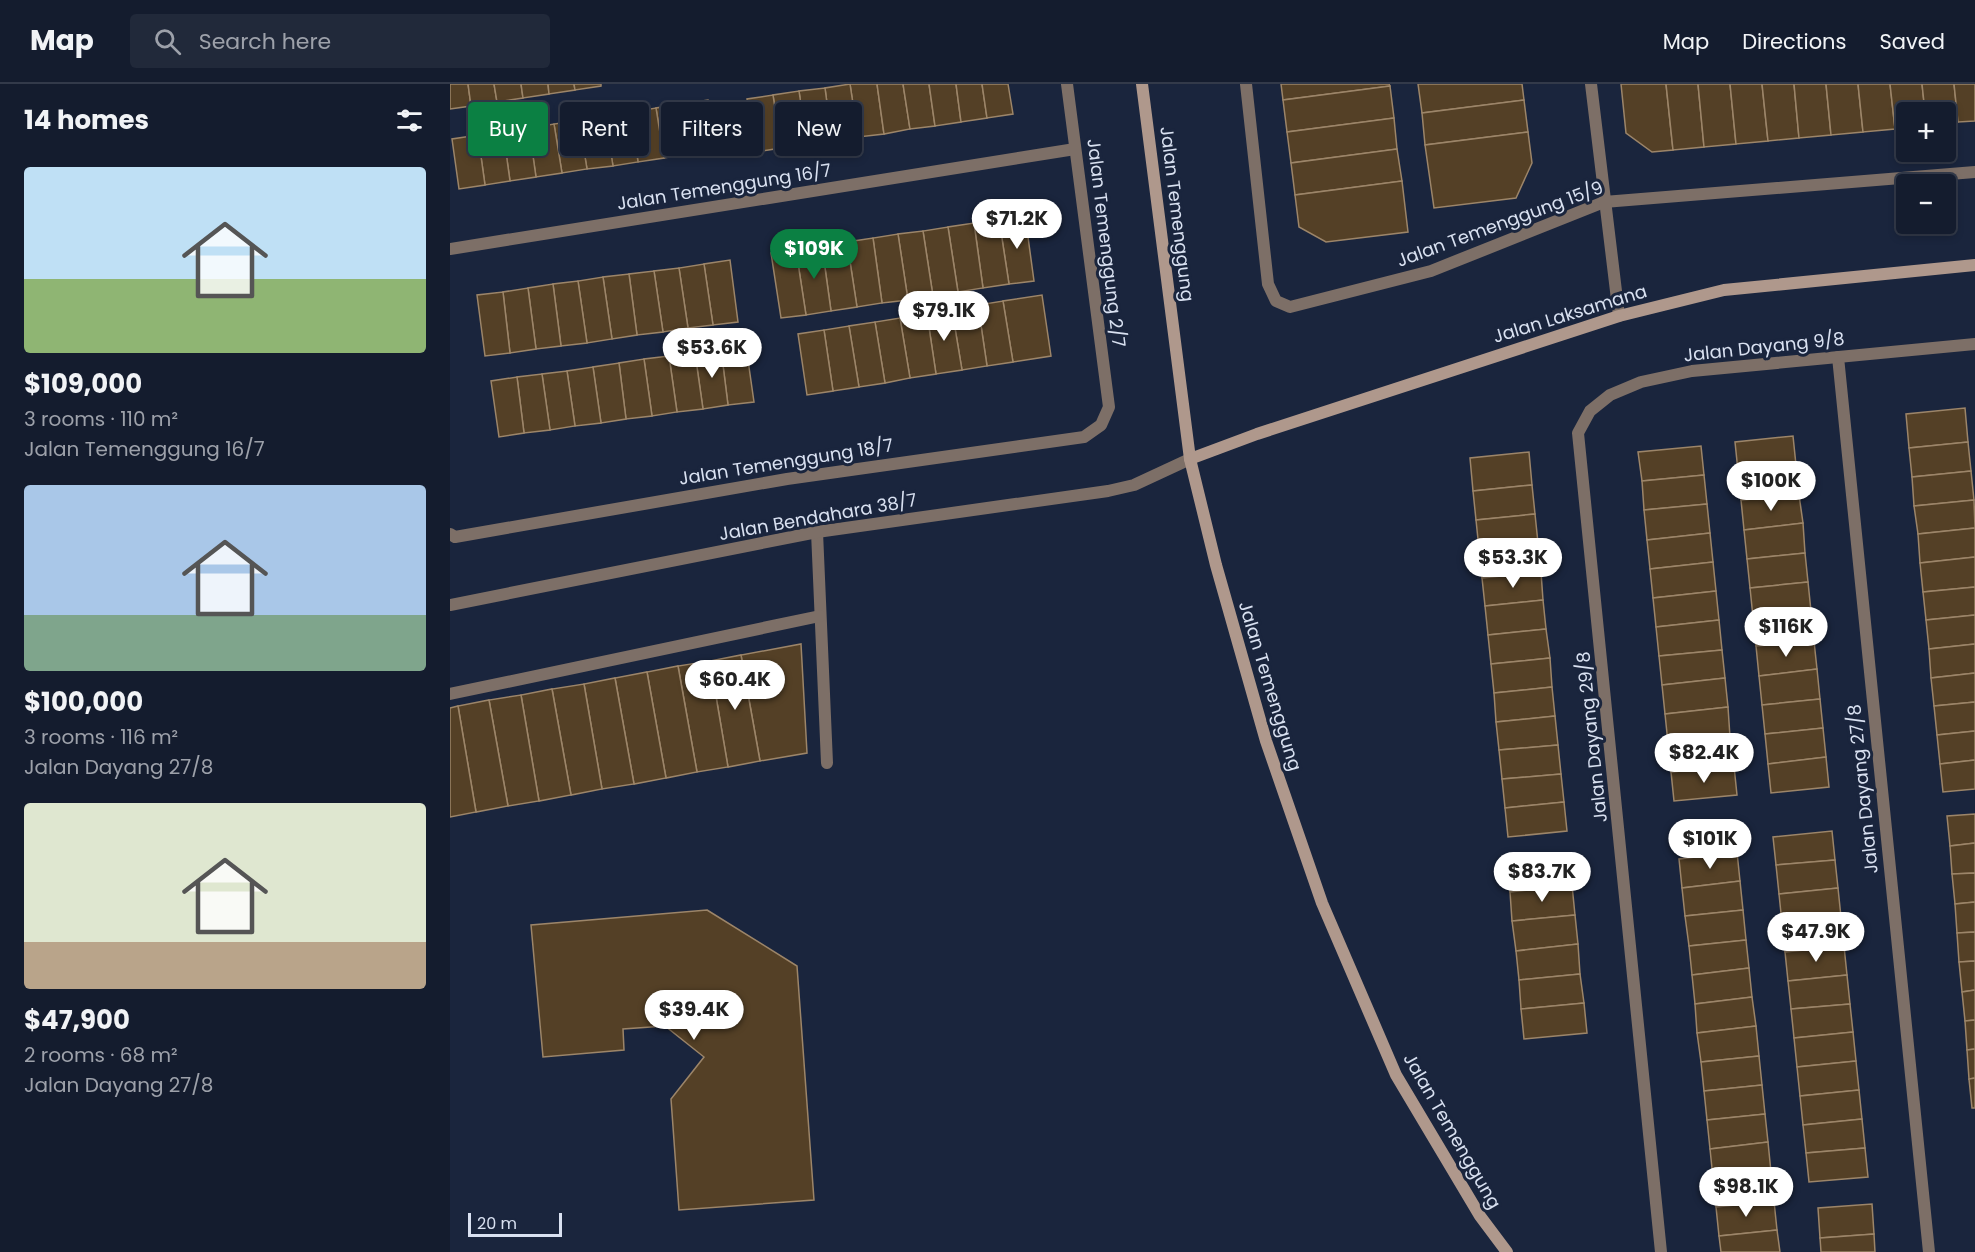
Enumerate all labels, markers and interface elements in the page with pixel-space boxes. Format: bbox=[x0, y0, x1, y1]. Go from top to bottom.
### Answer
search box bbox=[130, 14, 550, 68]
text: Map bbox=[30, 21, 94, 60]
icon: search bbox=[151, 25, 184, 58]
text: Search here bbox=[199, 26, 331, 57]
text: Map bbox=[1663, 27, 1709, 56]
text: Directions bbox=[1742, 27, 1846, 56]
text: Saved bbox=[1879, 27, 1945, 56]
text: 14 homes bbox=[24, 102, 149, 138]
chip: Buy bbox=[468, 102, 548, 156]
chip: Rent bbox=[560, 102, 649, 156]
chip: Filters bbox=[661, 102, 763, 156]
chip: New bbox=[775, 102, 862, 156]
map controls bbox=[1896, 102, 1956, 234]
button: + bbox=[1896, 102, 1956, 162]
icon: filters bbox=[393, 104, 426, 137]
street label: Jalan Temenggung bbox=[1154, 125, 1201, 303]
street label: Jalan Temenggung 2/7 bbox=[1081, 137, 1132, 349]
street label: Jalan Temenggung 16/7 bbox=[615, 157, 833, 216]
street label: Jalan Temenggung 15/9 bbox=[1393, 174, 1607, 273]
button: − bbox=[1896, 174, 1956, 234]
pin: $71.2K bbox=[968, 199, 1066, 250]
text: $71.2K bbox=[986, 204, 1048, 232]
icon: home bbox=[171, 206, 279, 314]
pin: $109K bbox=[772, 229, 856, 280]
text: $109K bbox=[784, 234, 844, 262]
street label: Jalan Laksamana bbox=[1490, 278, 1650, 349]
pin: $79.1K bbox=[895, 291, 993, 342]
text: $79.1K bbox=[912, 296, 976, 324]
street label: Jalan Dayang 9/8 bbox=[1682, 326, 1846, 367]
pin: $53.6K bbox=[663, 328, 761, 379]
text: $53.6K bbox=[677, 333, 747, 361]
text: $109,000 bbox=[24, 366, 142, 402]
text: 3 rooms · 110 m² bbox=[24, 405, 178, 433]
street label: Jalan Temenggung 18/7 bbox=[677, 432, 895, 491]
text: Jalan Temenggung 16/7 bbox=[24, 435, 265, 463]
pin: $100K bbox=[1729, 461, 1813, 512]
text: $100K bbox=[1741, 466, 1801, 494]
street label: Jalan Bendahara 38/7 bbox=[717, 487, 919, 546]
icon: home bbox=[171, 524, 279, 632]
pin: $53.3K bbox=[1464, 538, 1562, 589]
text: $53.3K bbox=[1478, 543, 1548, 571]
street label: Jalan Temenggung bbox=[1233, 598, 1308, 774]
pin: $116K bbox=[1744, 607, 1828, 658]
text: $116K bbox=[1759, 612, 1813, 640]
street label: Jalan Dayang 29/8 bbox=[1570, 650, 1613, 824]
pin: $60.4K bbox=[686, 660, 784, 711]
text: $60.4K bbox=[699, 665, 771, 693]
text: $100,000 bbox=[24, 684, 143, 720]
street label: Jalan Dayang 27/8 bbox=[1841, 703, 1884, 875]
text: 3 rooms · 116 m² bbox=[24, 723, 178, 751]
pin: $82.4K bbox=[1655, 733, 1753, 784]
text: $82.4K bbox=[1669, 738, 1739, 766]
text: Jalan Dayang 27/8 bbox=[24, 753, 213, 781]
pin: $101K bbox=[1668, 819, 1752, 870]
text: $101K bbox=[1682, 824, 1738, 852]
icon: home bbox=[171, 842, 279, 950]
pin: $83.7K bbox=[1493, 852, 1591, 903]
text: $83.7K bbox=[1508, 857, 1576, 885]
pin: $47.9K bbox=[1767, 912, 1865, 963]
text: $47.9K bbox=[1781, 917, 1851, 945]
pin: $39.4K bbox=[645, 990, 743, 1041]
text: $39.4K bbox=[659, 995, 729, 1023]
text: $47,900 bbox=[24, 1002, 130, 1038]
text: 2 rooms · 68 m² bbox=[24, 1041, 178, 1069]
street label: Jalan Temenggung bbox=[1398, 1048, 1507, 1213]
text: Jalan Dayang 27/8 bbox=[24, 1071, 213, 1099]
pin: $98.1K bbox=[1697, 1167, 1795, 1218]
text: $98.1K bbox=[1713, 1172, 1779, 1200]
scale bar bbox=[468, 1210, 562, 1238]
text: 20 m bbox=[477, 1212, 517, 1235]

